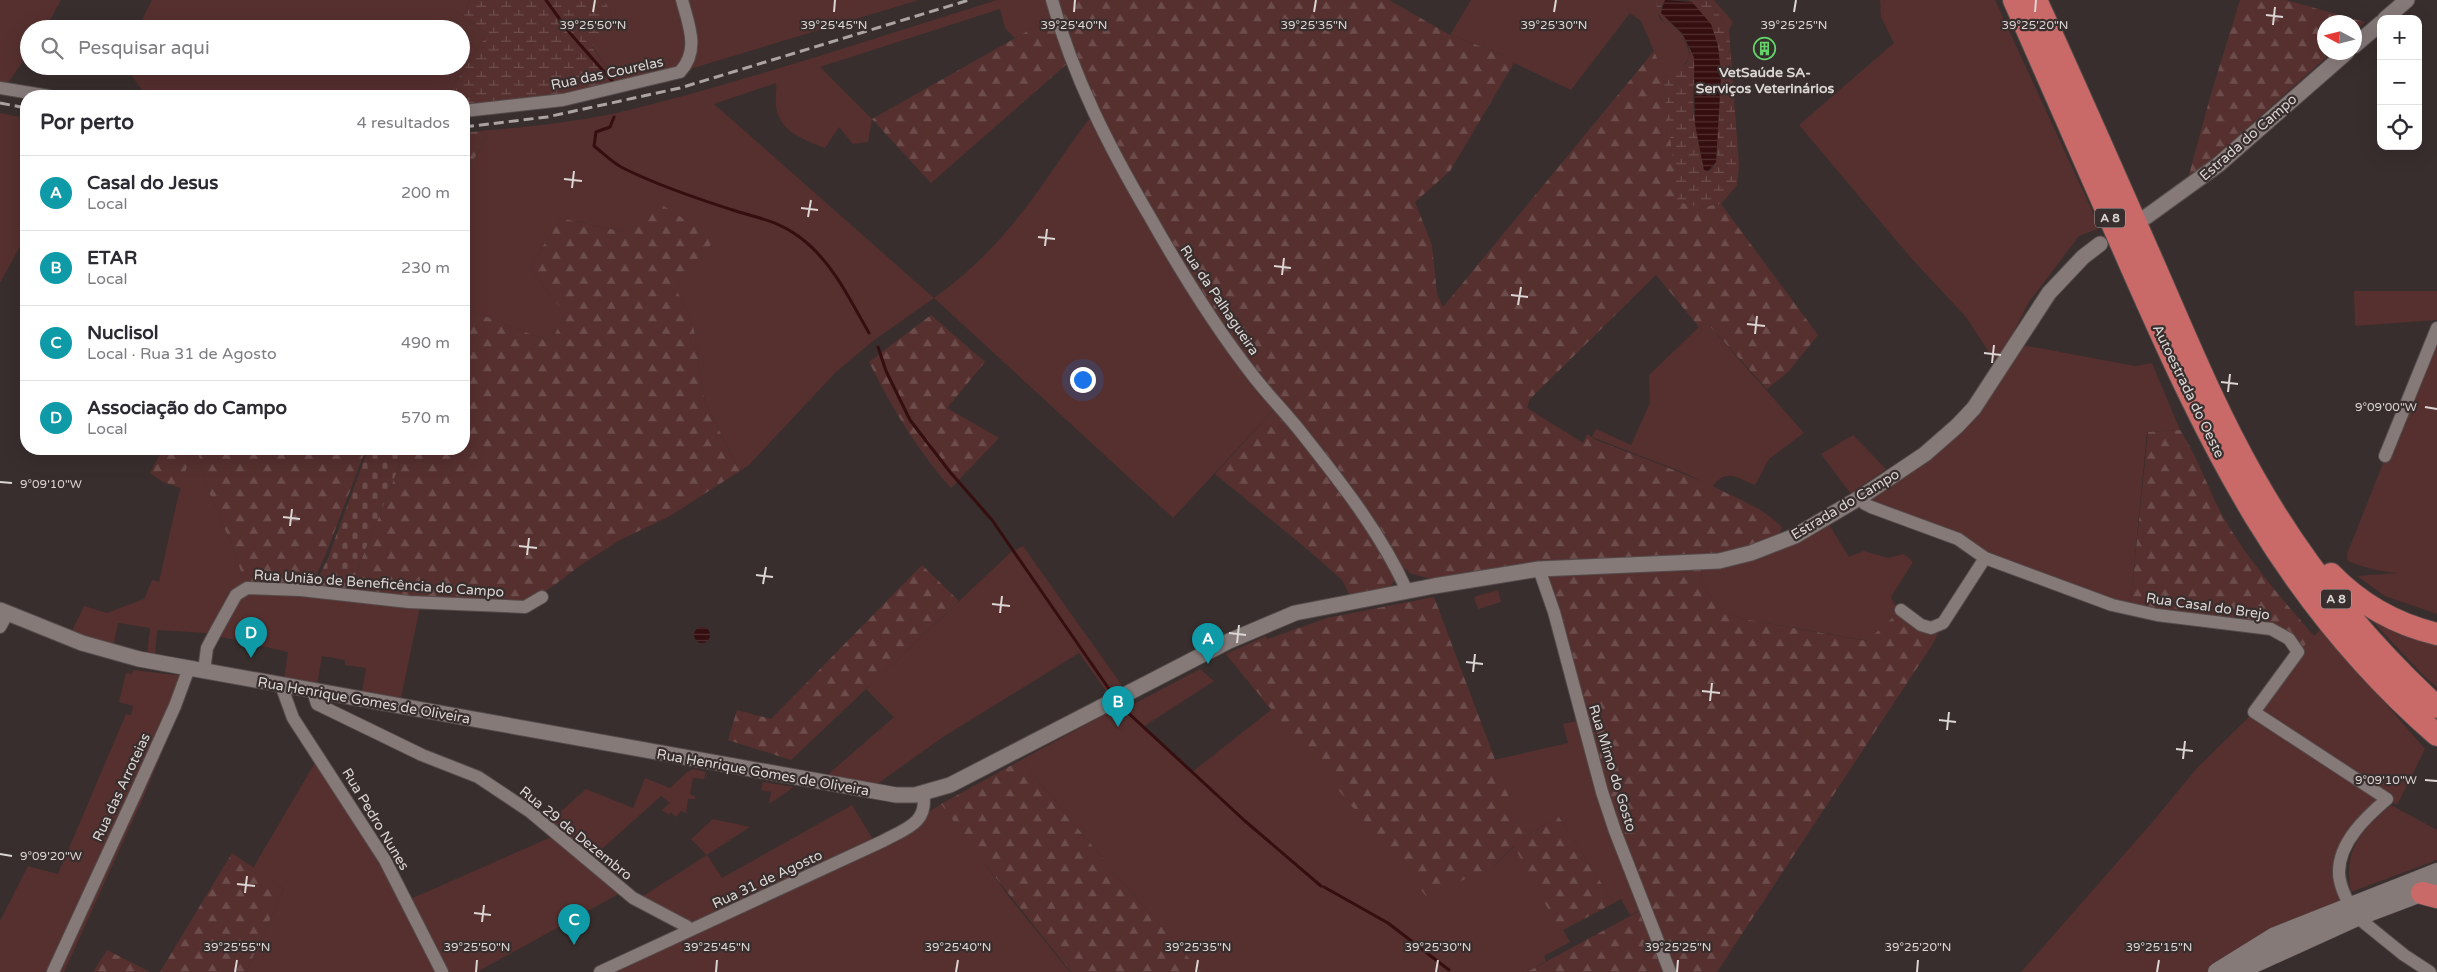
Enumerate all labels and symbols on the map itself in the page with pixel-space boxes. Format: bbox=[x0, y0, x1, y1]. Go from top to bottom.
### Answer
north arrow bbox=[2317, 15, 2362, 60]
text: 39°25'50"N bbox=[560, 18, 627, 32]
text: 39°25'45"N bbox=[801, 18, 868, 32]
text: 39°25'40"N bbox=[1041, 18, 1108, 32]
text: 39°25'35"N bbox=[1281, 18, 1348, 32]
text: 39°25'30"N bbox=[1521, 18, 1588, 32]
text: 39°25'25"N bbox=[1761, 18, 1828, 32]
text: 39°25'20"N bbox=[2002, 18, 2069, 32]
building icon: VetSaúde SA- Serviços Veterinários bbox=[1753, 37, 1777, 61]
street label: Rua das Courelas bbox=[549, 53, 665, 94]
place label: VetSaúde SA- Serviços Veterinários bbox=[1696, 64, 1835, 97]
street label: Estrada do Campo bbox=[2196, 91, 2300, 184]
road number: A 8 bbox=[2095, 208, 2125, 228]
street label: Rua da Palhagueira bbox=[1176, 242, 1263, 359]
street label: Autoestrada do Oeste bbox=[2149, 322, 2228, 461]
your location bbox=[1070, 367, 1096, 393]
text: 9°09'00"W bbox=[2355, 400, 2417, 414]
street label: Estrada do Campo bbox=[1788, 465, 1902, 543]
text: 9°09'10"W bbox=[20, 477, 82, 491]
street label: Rua União de Beneficência do Campo bbox=[253, 566, 505, 601]
street label: Rua Casal do Brejo bbox=[2145, 589, 2271, 624]
road number: A 8 bbox=[2321, 590, 2351, 608]
pin: D bbox=[235, 617, 267, 658]
pin: A bbox=[1192, 623, 1224, 664]
street label: Rua Henrique Gomes de Oliveira bbox=[256, 673, 471, 728]
pin: B bbox=[1102, 686, 1134, 727]
street label: Rua Mimo do Gosto bbox=[1585, 702, 1640, 834]
street label: Rua das Arroteias bbox=[89, 730, 154, 844]
street label: Rua Henrique Gomes de Oliveira bbox=[655, 745, 870, 800]
street label: Rua Pedro Nunes bbox=[338, 765, 413, 874]
text: 9°09'10"W bbox=[2355, 773, 2417, 787]
street label: Rua 29 de Dezembro bbox=[516, 783, 635, 884]
street label: Rua 31 de Agosto bbox=[709, 846, 825, 912]
text: 9°09'20"W bbox=[20, 849, 82, 863]
pin: C bbox=[558, 904, 590, 945]
text: 39°25'55"N bbox=[204, 940, 271, 954]
text: 39°25'50"N bbox=[444, 940, 511, 954]
text: 39°25'45"N bbox=[684, 940, 751, 954]
text: 39°25'40"N bbox=[925, 940, 992, 954]
text: 39°25'35"N bbox=[1165, 940, 1232, 954]
text: 39°25'30"N bbox=[1405, 940, 1472, 954]
text: 39°25'25"N bbox=[1645, 940, 1712, 954]
text: 39°25'20"N bbox=[1885, 940, 1952, 954]
text: 39°25'15"N bbox=[2126, 940, 2193, 954]

